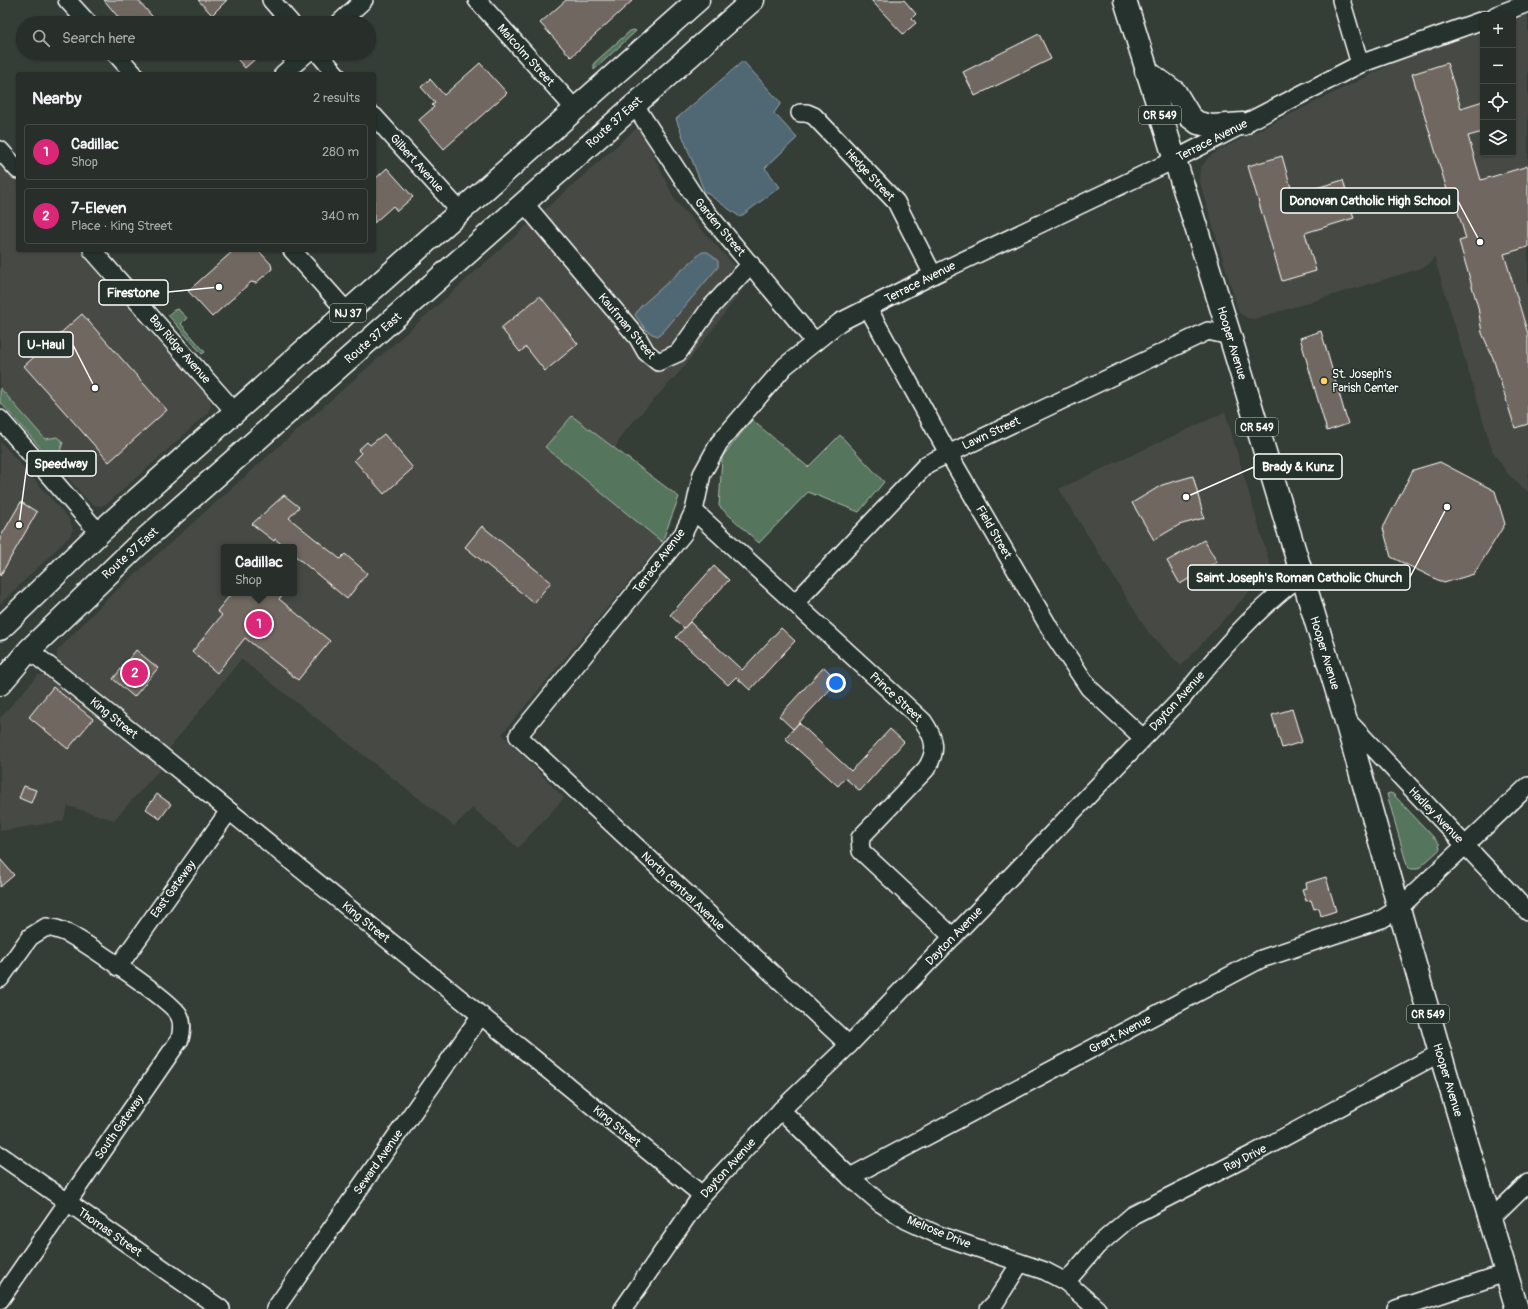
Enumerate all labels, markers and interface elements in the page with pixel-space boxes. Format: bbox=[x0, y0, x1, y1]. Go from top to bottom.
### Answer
map controls bbox=[1480, 12, 1516, 156]
button: + bbox=[1480, 12, 1516, 48]
search box bbox=[16, 16, 376, 60]
street label: Malcolm Street bbox=[494, 21, 557, 90]
icon: search bbox=[30, 27, 52, 49]
text: Search here bbox=[62, 29, 135, 48]
button: − bbox=[1480, 48, 1516, 84]
button: locate bbox=[1480, 84, 1516, 120]
text: Nearby bbox=[32, 88, 81, 109]
text: 2 results bbox=[313, 90, 360, 106]
street label: Route 37 East bbox=[583, 93, 646, 152]
road number: CR 549 bbox=[1139, 106, 1181, 124]
street label: Terrace Avenue bbox=[1174, 116, 1250, 165]
button: layers bbox=[1480, 120, 1516, 156]
street label: Gilbert Avenue bbox=[387, 131, 447, 196]
text: Cadillac bbox=[71, 135, 119, 154]
text: 1 bbox=[43, 144, 49, 160]
text: 280 m bbox=[322, 144, 359, 160]
street label: Hedge Street bbox=[842, 146, 898, 205]
text: Shop bbox=[71, 154, 98, 170]
callout: Donovan Catholic High School bbox=[1281, 188, 1458, 213]
text: Donovan Catholic High School bbox=[1289, 193, 1451, 209]
street label: Garden Street bbox=[691, 195, 748, 260]
text: 7-Eleven bbox=[71, 199, 126, 218]
text: 2 bbox=[42, 208, 50, 224]
text: 340 m bbox=[321, 208, 359, 224]
text: Place · King Street bbox=[71, 218, 172, 234]
street label: Terrace Avenue bbox=[882, 258, 958, 307]
callout: Firestone bbox=[99, 280, 168, 305]
text: Firestone bbox=[107, 285, 160, 301]
street label: Kaufman Street bbox=[595, 290, 659, 362]
road number: NJ 37 bbox=[330, 304, 366, 322]
street label: Hooper Avenue bbox=[1213, 305, 1250, 382]
street label: Route 37 East bbox=[342, 309, 405, 367]
street label: Bay Ridge Avenue bbox=[146, 312, 214, 387]
callout: U-Haul bbox=[19, 332, 73, 357]
text: U-Haul bbox=[27, 337, 65, 353]
place label: St. Joseph's Parish Center bbox=[1332, 367, 1399, 396]
marker: St. Joseph's Parish Center bbox=[1319, 376, 1329, 386]
street label: Lawn Street bbox=[960, 413, 1023, 453]
road number: CR 549 bbox=[1236, 418, 1278, 436]
callout: Speedway bbox=[27, 451, 96, 476]
callout: Brady & Kunz bbox=[1254, 454, 1342, 479]
text: Speedway bbox=[34, 456, 88, 472]
text: Brady & Kunz bbox=[1262, 459, 1334, 475]
street label: Field Street bbox=[972, 503, 1015, 562]
street label: Route 37 East bbox=[99, 524, 162, 583]
street label: Terrace Avenue bbox=[630, 526, 689, 597]
popup bbox=[221, 544, 297, 596]
text: Cadillac bbox=[235, 553, 283, 572]
callout: Saint Joseph's Roman Catholic Church bbox=[1188, 565, 1410, 590]
text: Saint Joseph's Roman Catholic Church bbox=[1196, 570, 1402, 586]
text: Shop bbox=[235, 572, 262, 588]
pin: 1 bbox=[246, 609, 272, 639]
street label: Hooper Avenue bbox=[1306, 615, 1343, 692]
pin: 2 bbox=[122, 658, 148, 688]
street label: Dayton Avenue bbox=[1146, 668, 1208, 734]
street label: Prince Street bbox=[866, 669, 925, 726]
your location bbox=[826, 673, 846, 693]
street label: King Street bbox=[87, 695, 141, 742]
street label: Hadley Avenue bbox=[1405, 784, 1466, 847]
street label: North Central Avenue bbox=[638, 849, 728, 934]
street label: East Gateway bbox=[148, 858, 199, 921]
street label: King Street bbox=[339, 899, 393, 946]
street label: Dayton Avenue bbox=[923, 904, 986, 969]
road number: CR 549 bbox=[1407, 1005, 1449, 1023]
street label: Grant Avenue bbox=[1086, 1012, 1154, 1057]
street label: Hooper Avenue bbox=[1429, 1042, 1466, 1119]
street label: South Gateway bbox=[92, 1092, 147, 1162]
street label: King Street bbox=[590, 1103, 644, 1150]
street label: Seward Avenue bbox=[350, 1127, 406, 1198]
street label: Dayton Avenue bbox=[697, 1135, 759, 1201]
street label: Ray Drive bbox=[1221, 1141, 1269, 1176]
street label: Thomas Street bbox=[75, 1205, 145, 1260]
street label: Melrose Drive bbox=[905, 1213, 973, 1252]

